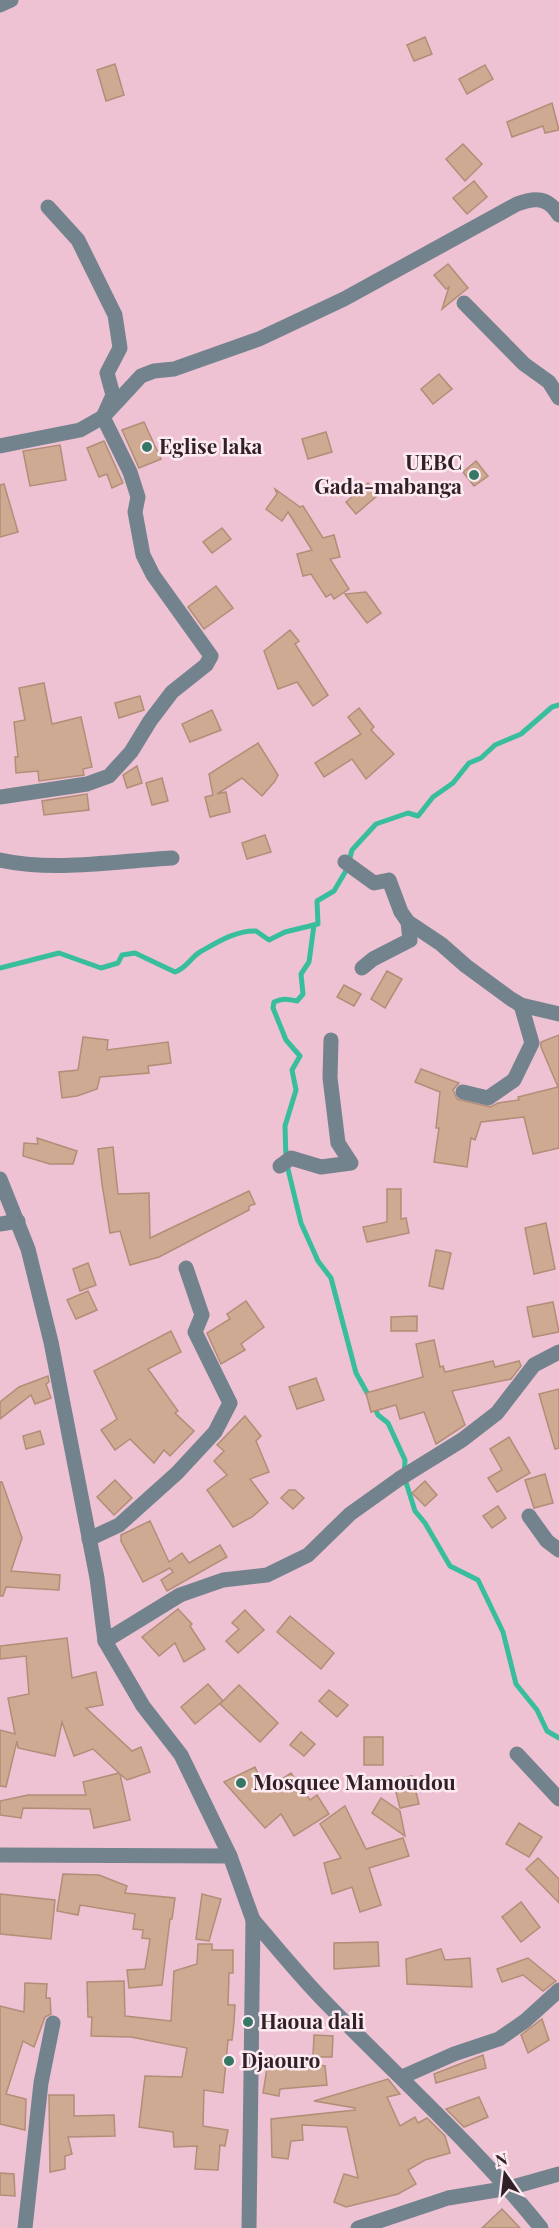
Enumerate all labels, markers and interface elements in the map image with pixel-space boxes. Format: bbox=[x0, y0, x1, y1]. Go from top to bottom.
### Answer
place label: Eglise laka bbox=[159, 431, 263, 459]
marker: Eglise laka bbox=[140, 440, 154, 454]
place label: UEBC Gada-mabanga bbox=[314, 447, 462, 499]
marker: UEBC Gada-mabanga bbox=[467, 468, 481, 482]
place label: Mosquee Mamoudou bbox=[253, 1767, 456, 1795]
marker: Mosquee Mamoudou bbox=[234, 1776, 248, 1790]
place label: Haoua dali bbox=[260, 2006, 365, 2034]
marker: Haoua dali bbox=[241, 2015, 255, 2029]
place label: Djaouro bbox=[241, 2045, 321, 2073]
marker: Djaouro bbox=[222, 2054, 236, 2068]
north arrow bbox=[475, 2144, 535, 2204]
text: N bbox=[493, 2147, 510, 2171]

